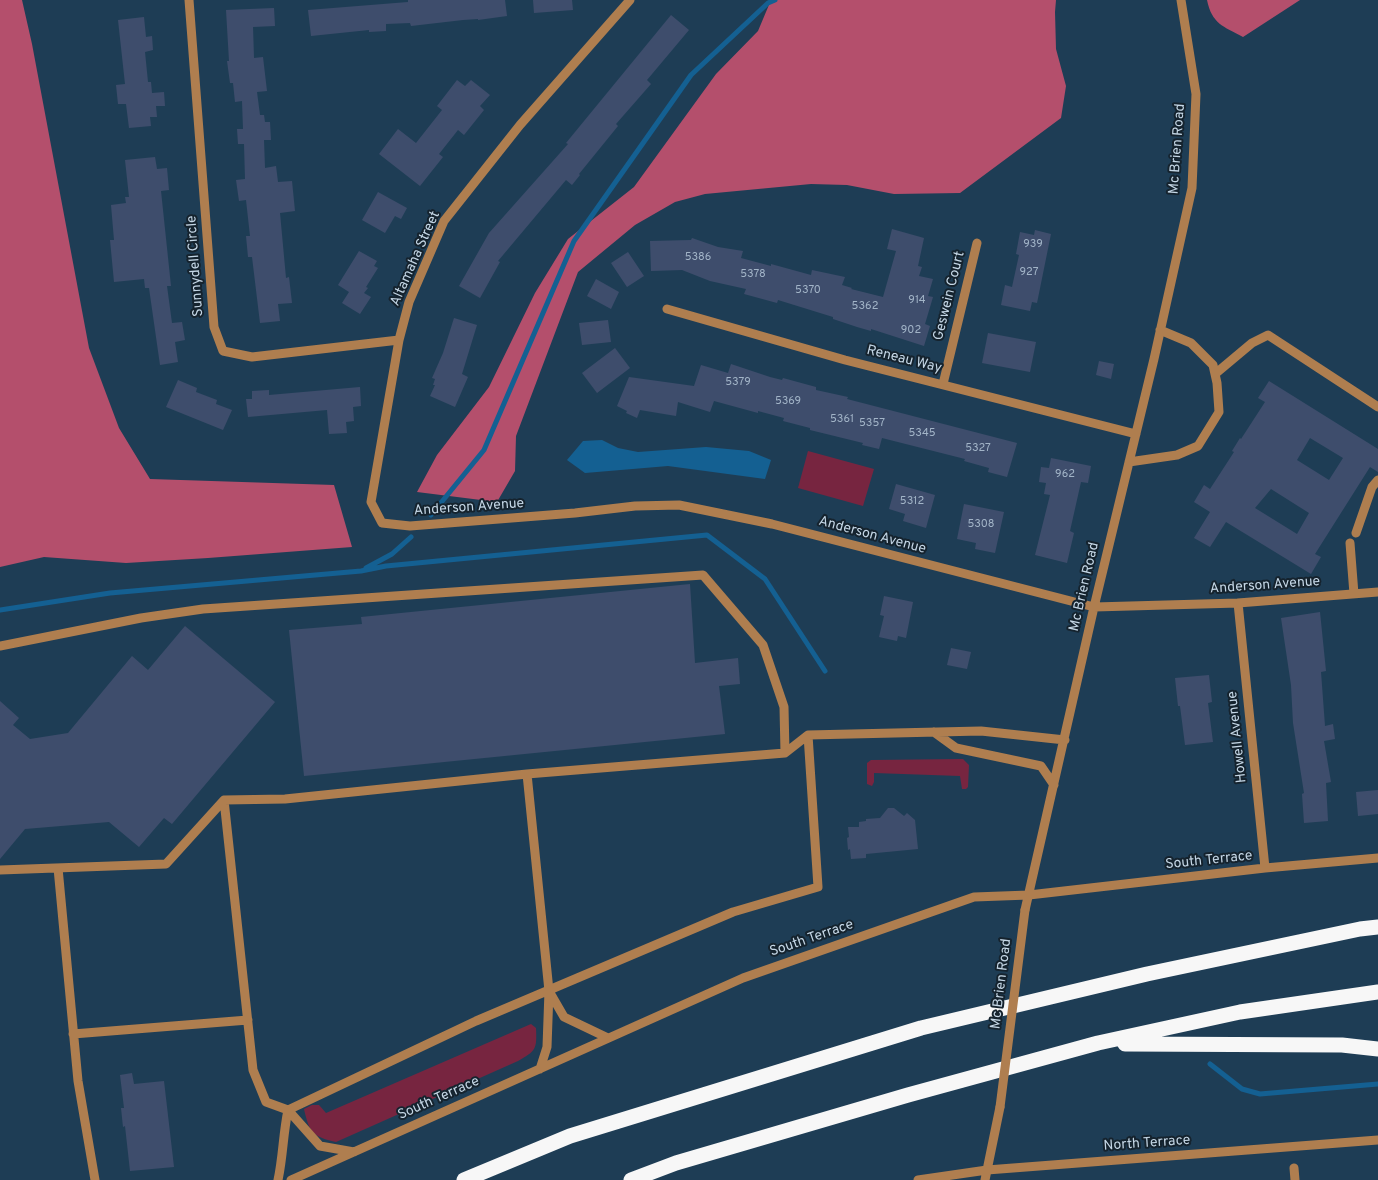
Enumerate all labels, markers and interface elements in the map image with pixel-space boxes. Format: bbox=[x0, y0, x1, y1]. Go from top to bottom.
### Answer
street label: Mc Brien Road bbox=[1166, 103, 1190, 195]
street label: Altamaha Street bbox=[388, 209, 444, 309]
street label: Sunnydell Circle bbox=[184, 215, 208, 317]
house number: 939 bbox=[1023, 238, 1043, 252]
street label: Geswein Court bbox=[931, 250, 969, 342]
house number: 5386 bbox=[685, 251, 711, 265]
house number: 927 bbox=[1020, 266, 1038, 280]
house number: 5378 bbox=[740, 268, 766, 282]
house number: 5370 bbox=[795, 284, 821, 298]
house number: 914 bbox=[908, 294, 926, 308]
house number: 5362 bbox=[852, 300, 878, 314]
house number: 902 bbox=[901, 324, 921, 338]
street label: Reneau Way bbox=[865, 343, 943, 377]
house number: 5379 bbox=[725, 376, 751, 390]
house number: 5369 bbox=[775, 395, 801, 409]
house number: 5361 bbox=[830, 413, 854, 427]
house number: 5357 bbox=[859, 417, 885, 431]
house number: 5345 bbox=[908, 427, 936, 441]
house number: 5327 bbox=[965, 442, 991, 456]
house number: 962 bbox=[1055, 468, 1075, 482]
house number: 5312 bbox=[900, 495, 924, 509]
street label: Anderson Avenue bbox=[413, 496, 525, 520]
street label: Anderson Avenue bbox=[816, 514, 928, 558]
house number: 5308 bbox=[967, 518, 995, 532]
street label: Mc Brien Road bbox=[1067, 541, 1103, 633]
street label: Anderson Avenue bbox=[1209, 574, 1321, 598]
street label: Howell Avenue bbox=[1225, 690, 1251, 784]
street label: South Terrace bbox=[1165, 848, 1253, 874]
street label: South Terrace bbox=[768, 917, 856, 961]
street label: Mc Brien Road bbox=[988, 938, 1016, 1030]
street label: South Terrace bbox=[396, 1074, 482, 1124]
street label: North Terrace bbox=[1103, 1133, 1191, 1155]

